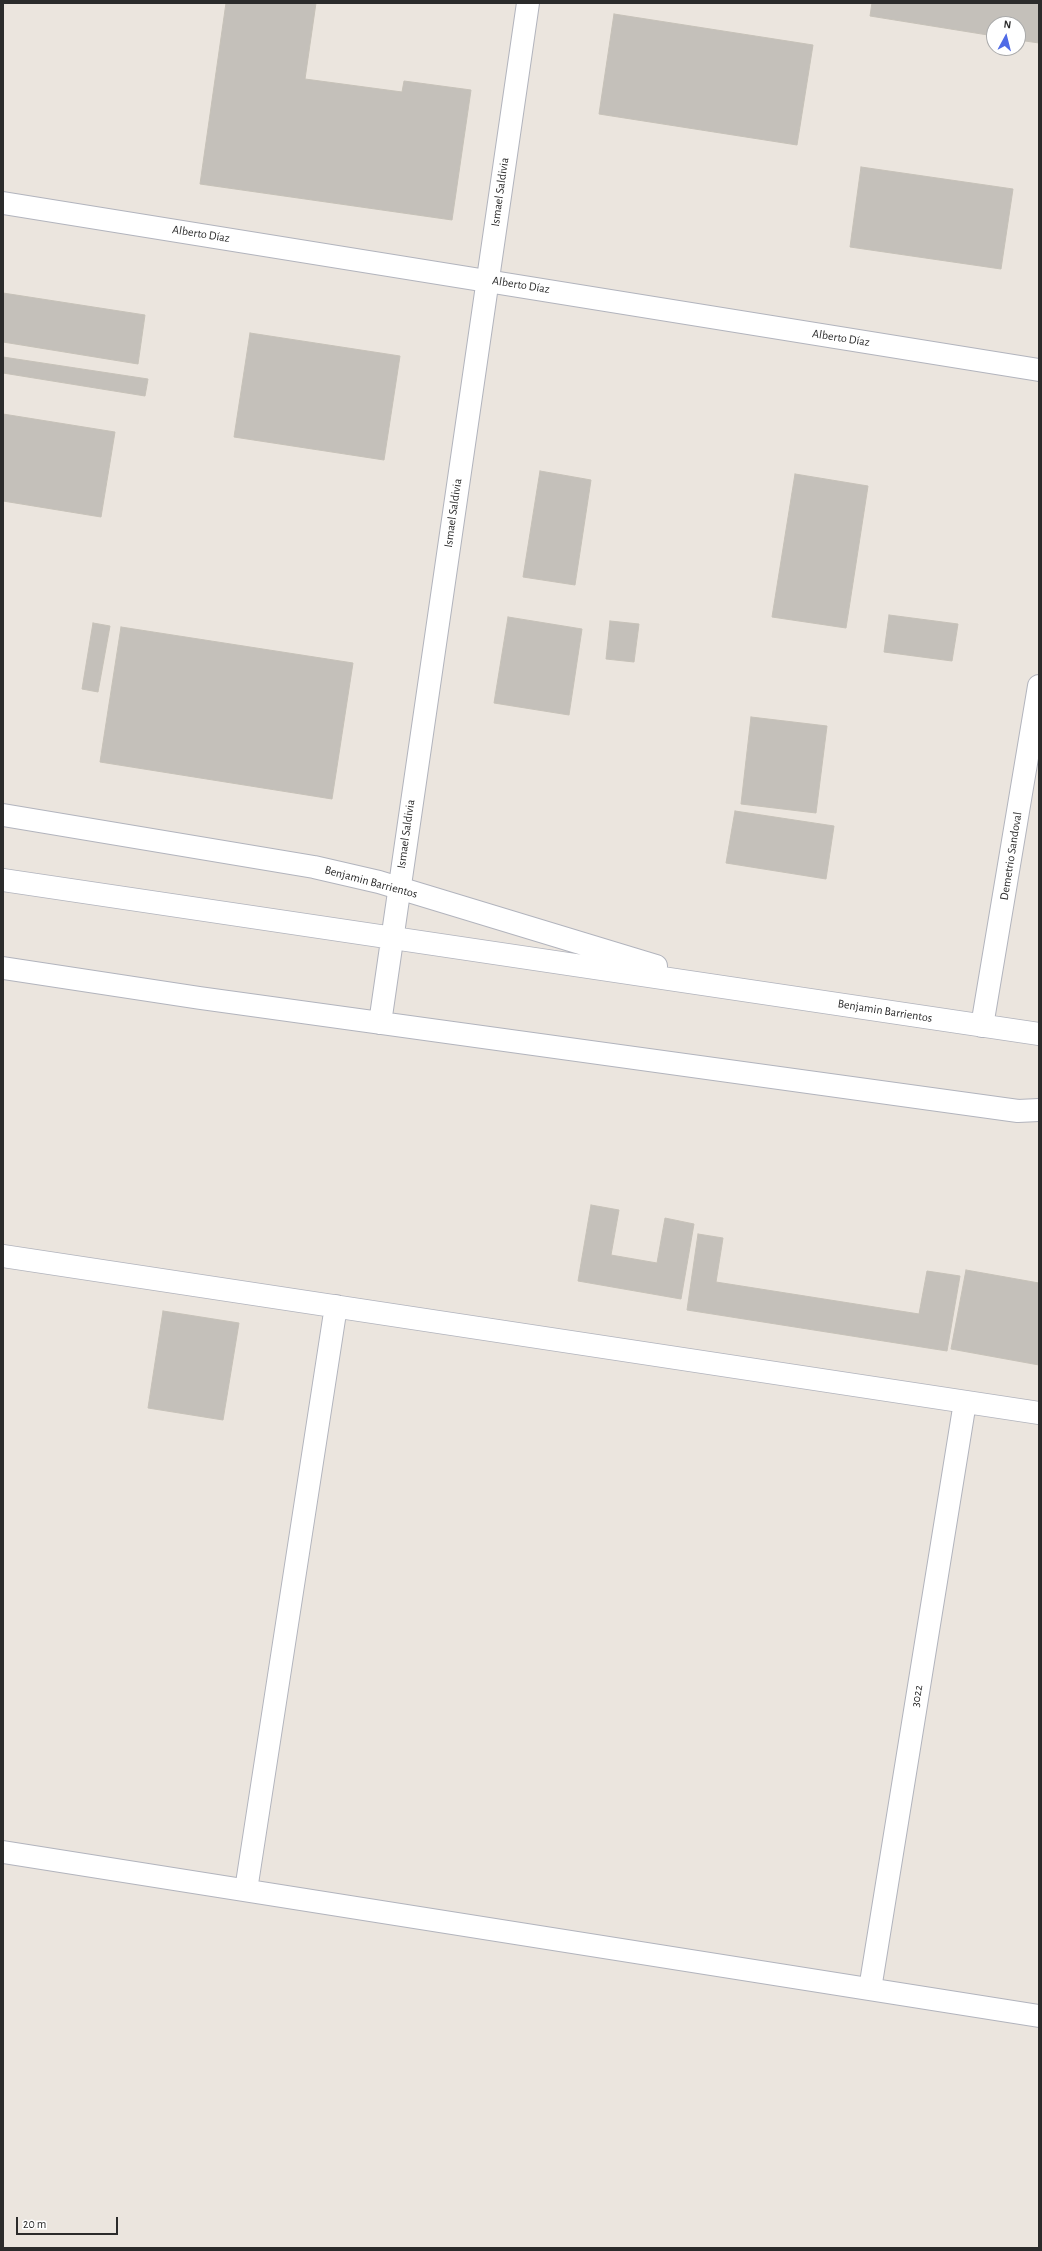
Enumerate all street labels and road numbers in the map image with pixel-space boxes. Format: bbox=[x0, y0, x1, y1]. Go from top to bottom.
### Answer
street label: Ismael Saldivia bbox=[488, 157, 512, 227]
street label: Alberto Díaz bbox=[171, 222, 231, 246]
street label: Alberto Díaz bbox=[491, 273, 551, 297]
street label: Alberto Díaz bbox=[811, 326, 871, 350]
street label: Ismael Saldivia bbox=[441, 478, 465, 548]
street label: Ismael Saldivia bbox=[394, 799, 418, 869]
street label: Demetrio Sandoval bbox=[997, 811, 1025, 901]
street label: Benjamin Barrientos bbox=[323, 863, 419, 901]
street label: Benjamin Barrientos bbox=[837, 996, 933, 1026]
street label: 3022 bbox=[908, 1684, 926, 1708]

